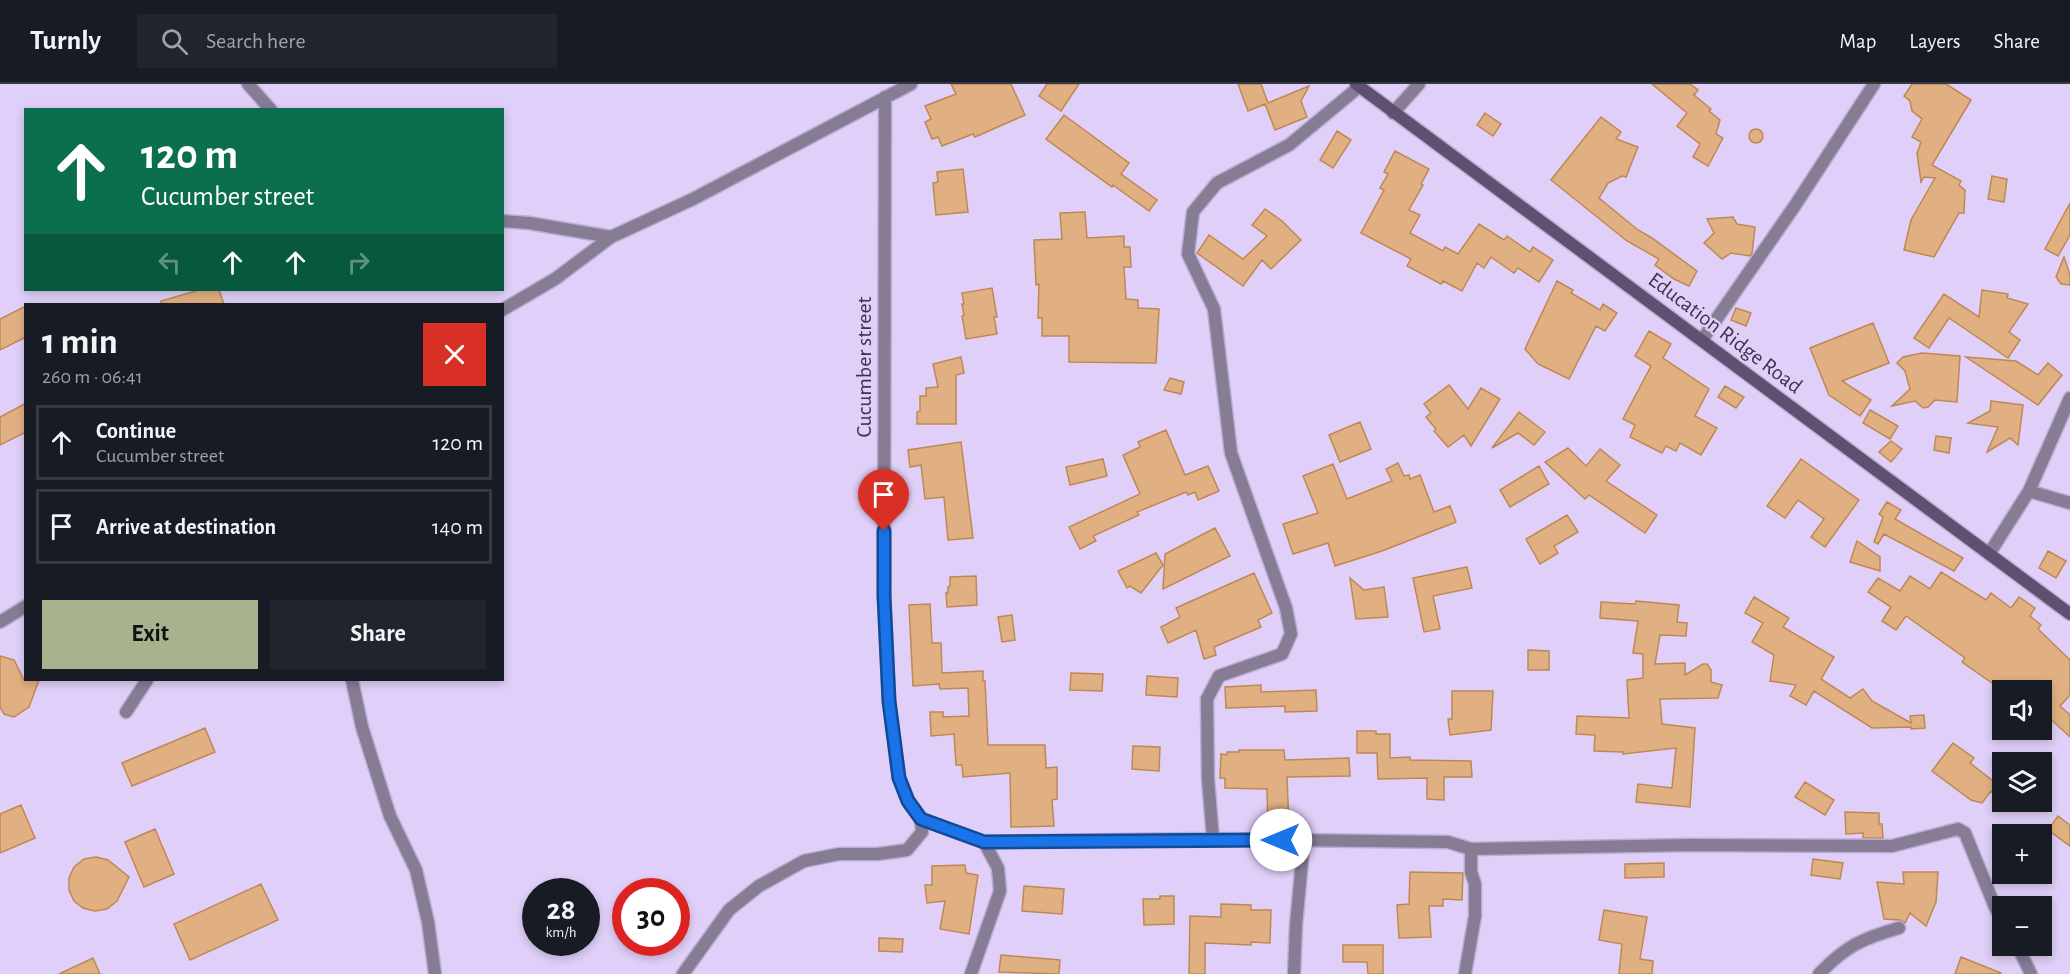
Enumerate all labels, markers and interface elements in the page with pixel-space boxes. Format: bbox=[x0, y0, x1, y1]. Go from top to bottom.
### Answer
search box bbox=[137, 14, 557, 68]
icon: search bbox=[158, 25, 191, 58]
text: Turnly bbox=[30, 27, 101, 55]
text: Search here bbox=[206, 30, 306, 52]
text: Map bbox=[1840, 31, 1876, 52]
text: Layers bbox=[1909, 31, 1960, 52]
text: Share bbox=[1993, 31, 2040, 52]
icon: ahead bbox=[42, 132, 120, 210]
text: 120 m bbox=[141, 134, 238, 176]
text: Cucumber street bbox=[141, 183, 314, 210]
icon: left bbox=[153, 246, 186, 279]
icon: ahead bbox=[216, 246, 249, 279]
icon: ahead bbox=[279, 246, 312, 279]
icon: right bbox=[342, 246, 375, 279]
street label: Education Ridge Road bbox=[1644, 268, 1806, 398]
street label: Cucumber street bbox=[853, 296, 875, 438]
button: close bbox=[423, 323, 486, 386]
text: 1 min bbox=[42, 324, 118, 360]
text: 260 m · 06:41 bbox=[42, 367, 143, 387]
text: Continue bbox=[96, 420, 176, 442]
icon: ahead bbox=[45, 426, 78, 459]
text: 120 m bbox=[433, 432, 483, 454]
text: Cucumber street bbox=[96, 446, 224, 466]
pin bbox=[858, 469, 909, 531]
icon: arrive bbox=[867, 478, 900, 511]
icon: arrive bbox=[45, 510, 78, 543]
text: Arrive at destination bbox=[96, 516, 276, 538]
text: 140 m bbox=[432, 516, 483, 538]
button: Exit bbox=[42, 600, 258, 669]
button: Share bbox=[270, 600, 486, 669]
map controls bbox=[1992, 680, 2052, 956]
button: sound bbox=[1992, 680, 2052, 740]
button: layers bbox=[1992, 752, 2052, 812]
position arrow bbox=[1249, 808, 1313, 872]
button: + bbox=[1992, 824, 2052, 884]
speed limit sign: 30 bbox=[612, 878, 690, 956]
text: 28 bbox=[547, 895, 575, 925]
button: − bbox=[1992, 896, 2052, 956]
text: km/h bbox=[546, 925, 576, 940]

